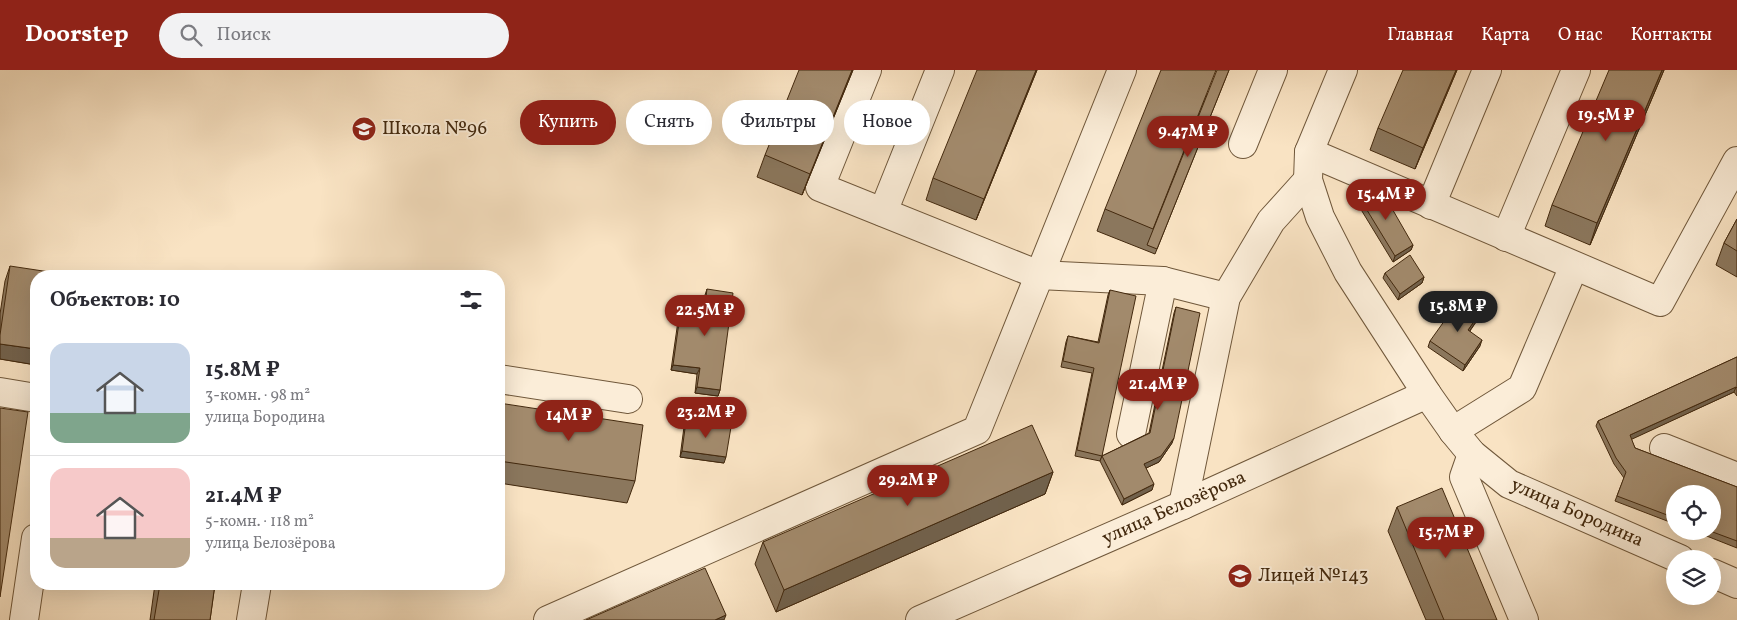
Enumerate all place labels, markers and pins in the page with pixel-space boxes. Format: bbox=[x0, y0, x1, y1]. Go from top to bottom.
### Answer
pin: 19.5M ₽ bbox=[1560, 100, 1652, 142]
school or university icon: Школа №96 bbox=[351, 116, 377, 142]
place label: Школа №96 bbox=[382, 116, 487, 142]
pin: 9.47M ₽ bbox=[1142, 116, 1234, 158]
pin: 15.4M ₽ bbox=[1340, 178, 1432, 221]
pin: 15.8M ₽ bbox=[1412, 290, 1504, 333]
pin: 22.5M ₽ bbox=[659, 294, 751, 337]
pin: 21.4M ₽ bbox=[1112, 368, 1204, 411]
pin: 23.2M ₽ bbox=[660, 396, 752, 439]
pin: 14M ₽ bbox=[534, 400, 604, 442]
pin: 29.2M ₽ bbox=[862, 464, 954, 507]
pin: 15.7M ₽ bbox=[1400, 516, 1492, 559]
school or university icon: Лицей №143 bbox=[1227, 563, 1253, 589]
place label: Лицей №143 bbox=[1258, 563, 1368, 589]

